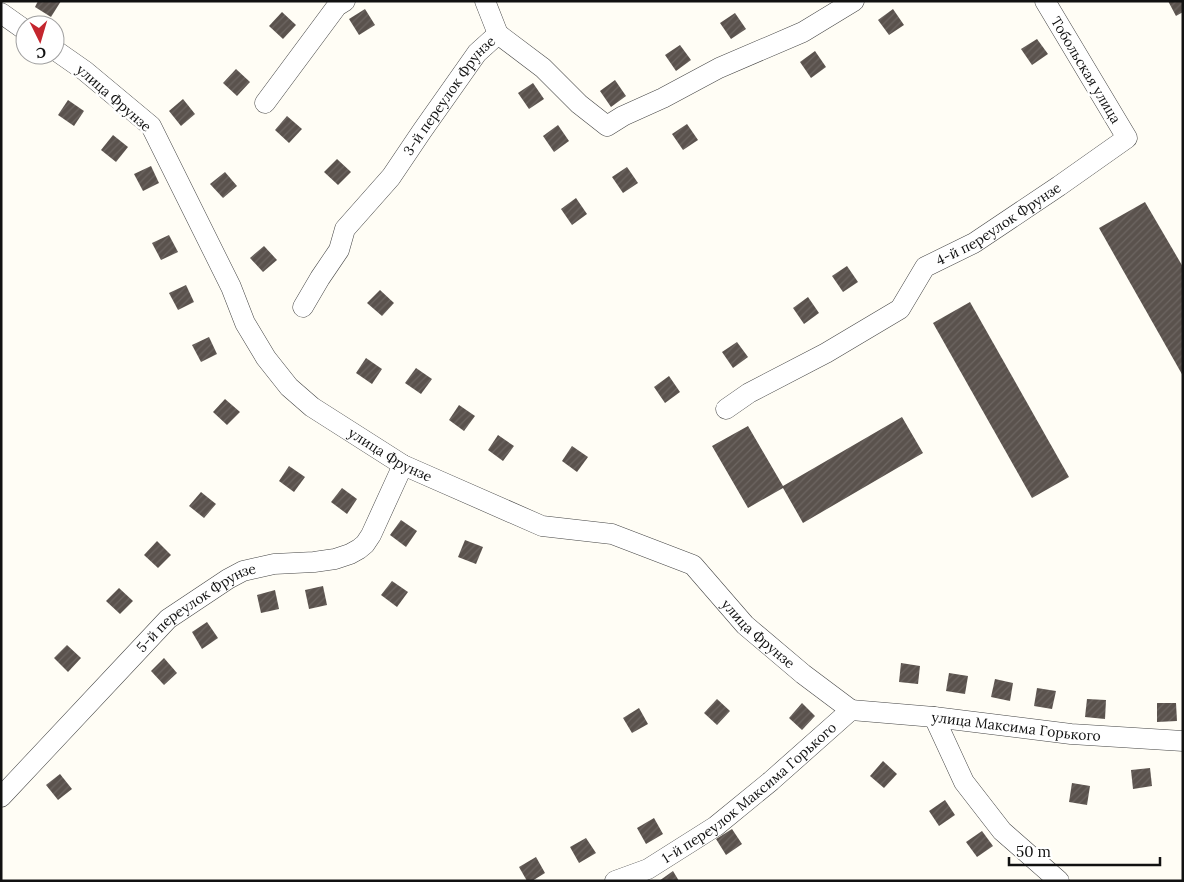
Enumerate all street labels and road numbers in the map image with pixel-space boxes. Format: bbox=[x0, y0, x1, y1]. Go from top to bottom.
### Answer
street label: Тобольская улица bbox=[1047, 13, 1125, 127]
street label: 3-й переулок Фрунзе bbox=[399, 32, 499, 159]
street label: улица Фрунзе bbox=[73, 60, 156, 136]
street label: 4-й переулок Фрунзе bbox=[933, 178, 1065, 269]
street label: улица Фрунзе bbox=[345, 423, 435, 486]
street label: 5-й переулок Фрунзе bbox=[133, 559, 258, 656]
street label: улица Фрунзе bbox=[718, 595, 799, 672]
street label: улица Максима Горького bbox=[930, 708, 1101, 745]
street label: 1-й переулок Максима Горького bbox=[658, 718, 840, 867]

